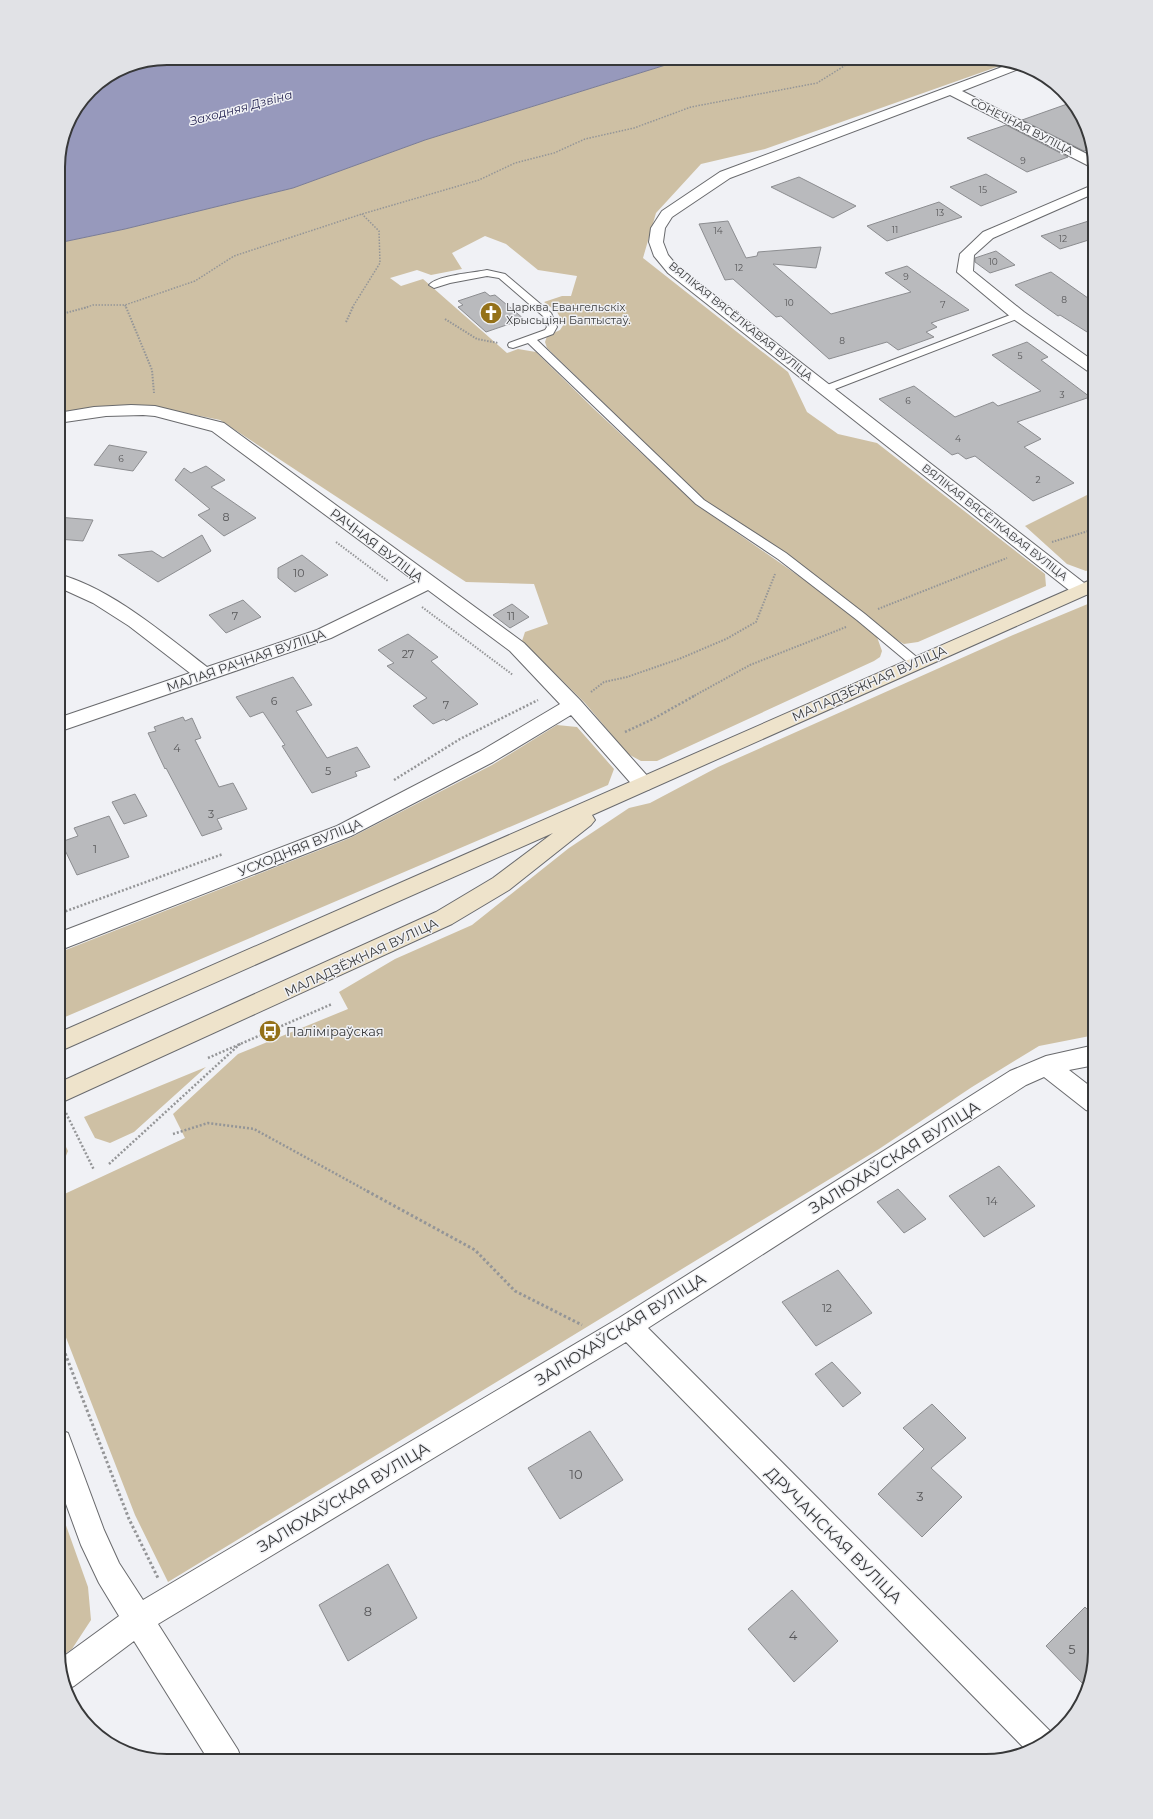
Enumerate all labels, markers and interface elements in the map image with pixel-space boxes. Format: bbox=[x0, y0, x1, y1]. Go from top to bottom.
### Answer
water label: Заходняя Дзвіна bbox=[187, 87, 294, 129]
street label: СОНЕЧНАЯ ВУЛІЦА bbox=[968, 94, 1076, 158]
house number: 9 bbox=[1020, 155, 1026, 166]
house number: 15 bbox=[979, 184, 987, 195]
house number: 13 bbox=[936, 207, 944, 218]
house number: 11 bbox=[892, 224, 898, 235]
house number: 14 bbox=[713, 225, 723, 236]
house number: 12 bbox=[1059, 233, 1067, 244]
house number: 10 bbox=[988, 256, 998, 267]
street label: ВЯЛІКАЯ ВЯСЁЛКАВАЯ ВУЛІЦА bbox=[666, 258, 817, 384]
house number: 12 bbox=[735, 262, 743, 273]
house number: 9 bbox=[903, 271, 909, 282]
house number: 8 bbox=[1061, 294, 1067, 305]
house number: 10 bbox=[784, 297, 794, 308]
house number: 7 bbox=[940, 299, 946, 310]
church icon: Царква Евангельскіх Хрысьціян Баптыстаў. bbox=[478, 300, 504, 326]
place label: Царква Евангельскіх Хрысьціян Баптыстаў. bbox=[506, 300, 631, 327]
house number: 8 bbox=[839, 335, 845, 346]
house number: 5 bbox=[1017, 350, 1023, 361]
house number: 3 bbox=[1059, 389, 1065, 400]
house number: 6 bbox=[905, 395, 911, 406]
house number: 4 bbox=[955, 433, 961, 444]
house number: 6 bbox=[118, 453, 124, 464]
street label: ВЯЛІКАЯ ВЯСЁЛКАВАЯ ВУЛІЦА bbox=[919, 461, 1071, 584]
house number: 2 bbox=[1035, 474, 1041, 485]
street label: РАЧНАЯ ВУЛІЦА bbox=[327, 505, 427, 586]
house number: 8 bbox=[222, 510, 230, 524]
house number: 10 bbox=[293, 566, 305, 580]
house number: 7 bbox=[232, 609, 238, 623]
house number: 11 bbox=[507, 609, 515, 623]
street label: МАЛАЯ РАЧНАЯ ВУЛІЦА bbox=[164, 625, 328, 695]
street label: МАЛАДЗЁЖНАЯ ВУЛІЦА bbox=[789, 642, 949, 724]
house number: 27 bbox=[402, 647, 414, 661]
house number: 6 bbox=[271, 694, 278, 708]
house number: 7 bbox=[443, 698, 449, 712]
house number: 4 bbox=[173, 741, 181, 755]
house number: 5 bbox=[325, 764, 331, 778]
house number: 3 bbox=[208, 807, 214, 821]
street label: УСХОДНЯЯ ВУЛІЦА bbox=[236, 815, 365, 879]
house number: 1 bbox=[93, 842, 97, 856]
street label: МАЛАДЗЁЖНАЯ ВУЛІЦА bbox=[282, 914, 441, 1000]
bus stop icon: Паліміраўская bbox=[257, 1018, 283, 1044]
place label: Паліміраўская bbox=[286, 1023, 384, 1039]
street label: ЗАЛЮХАЎСКАЯ ВУЛІЦА bbox=[805, 1097, 983, 1218]
house number: 14 bbox=[986, 1194, 998, 1208]
street label: ЗАЛЮХАЎСКАЯ ВУЛІЦА bbox=[531, 1269, 709, 1390]
house number: 12 bbox=[822, 1301, 832, 1315]
street label: ЗАЛЮХАЎСКАЯ ВУЛІЦА bbox=[254, 1438, 433, 1556]
street label: ДРУЧАНСКАЯ ВУЛІЦА bbox=[761, 1463, 906, 1608]
house number: 10 bbox=[569, 1466, 583, 1482]
house number: 3 bbox=[916, 1488, 924, 1504]
house number: 8 bbox=[364, 1603, 372, 1619]
house number: 4 bbox=[789, 1627, 798, 1643]
house number: 5 bbox=[1068, 1641, 1076, 1657]

